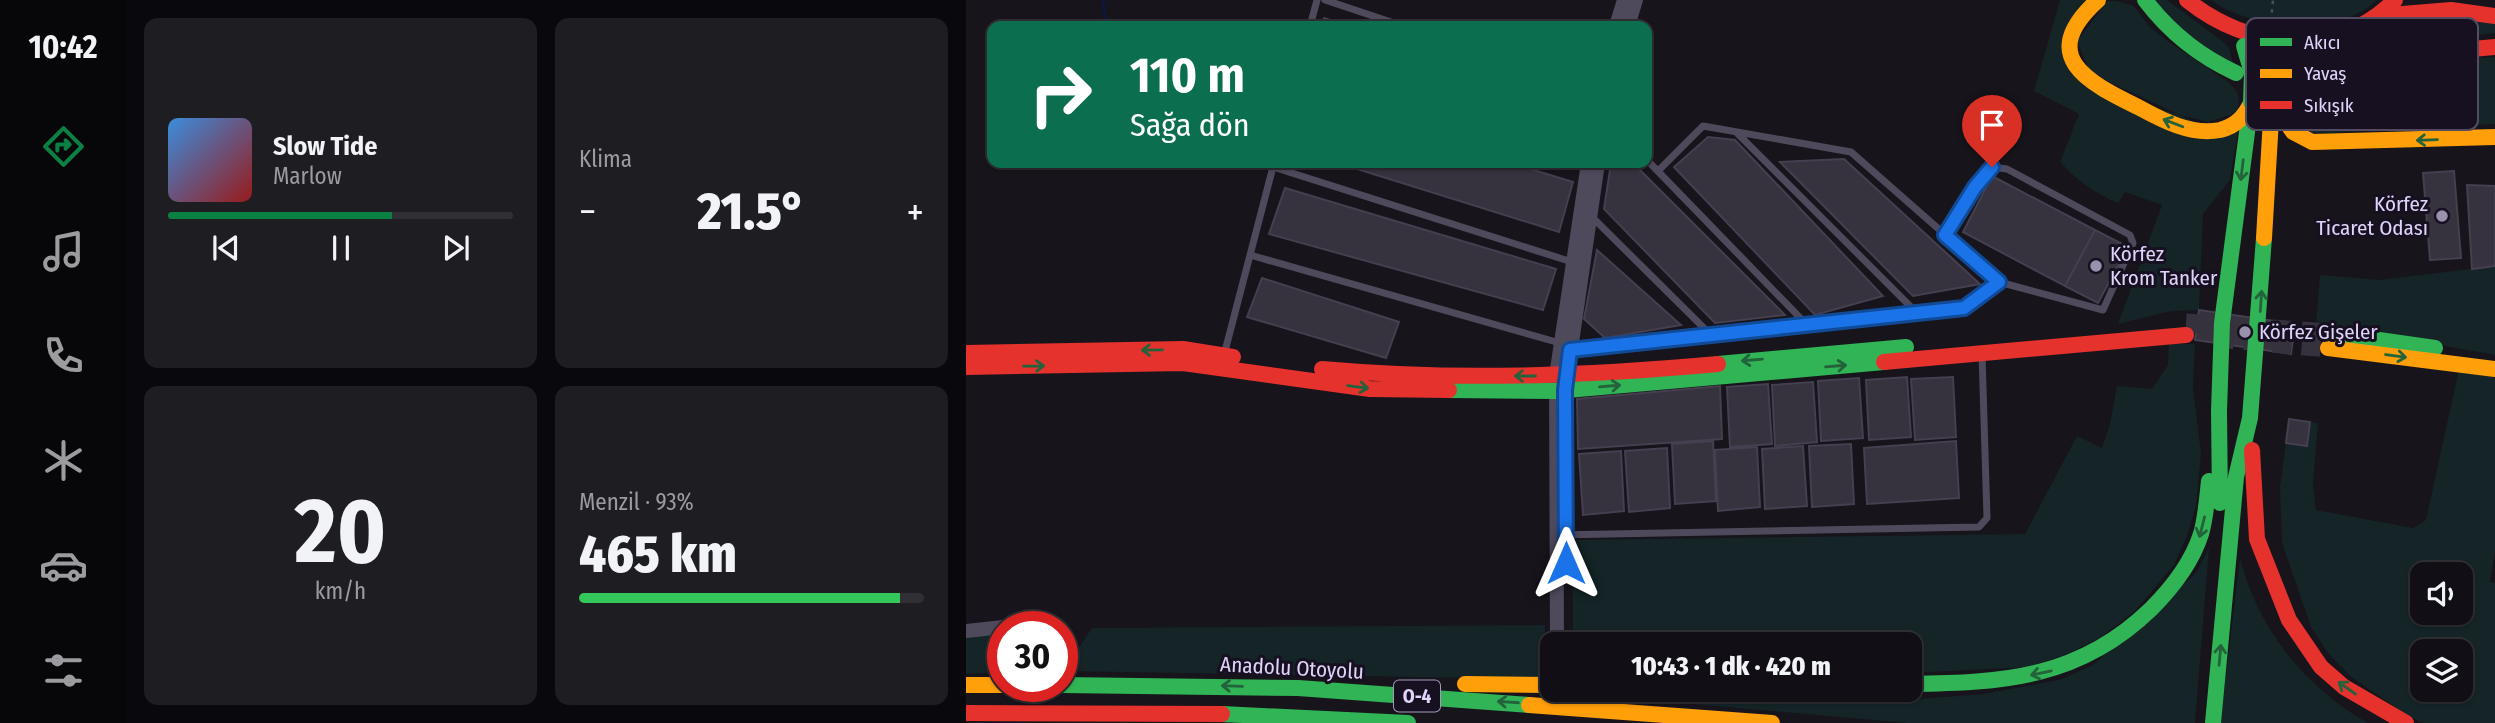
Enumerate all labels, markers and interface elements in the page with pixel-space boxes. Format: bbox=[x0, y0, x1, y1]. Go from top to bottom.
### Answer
legend bbox=[2246, 18, 2478, 130]
text: 10:42 bbox=[28, 28, 98, 66]
text: Akıcı bbox=[2304, 31, 2341, 54]
text: 110 m bbox=[1130, 46, 1245, 105]
icon: right bbox=[1015, 49, 1106, 140]
text: Yavaş bbox=[2304, 62, 2346, 85]
text: Sıkışık bbox=[2304, 94, 2354, 117]
pin bbox=[1962, 95, 2022, 167]
text: Sağa dön bbox=[1130, 106, 1250, 144]
icon: arrive bbox=[1973, 106, 2011, 144]
one-way arrow bbox=[2162, 116, 2184, 128]
icon: directions bbox=[39, 122, 88, 171]
text: Slow Tide bbox=[273, 131, 377, 162]
one-way arrow bbox=[2416, 134, 2439, 147]
text: Klima bbox=[579, 145, 632, 173]
one-way arrow bbox=[2236, 158, 2249, 180]
text: Marlow bbox=[273, 162, 342, 190]
text: 21.5° bbox=[697, 180, 806, 243]
text: − bbox=[579, 189, 596, 235]
text: + bbox=[907, 189, 924, 235]
place label: Körfez Ticaret Odası bbox=[2316, 191, 2428, 241]
marker: Körfez Ticaret Odası bbox=[2434, 208, 2450, 224]
icon: music bbox=[39, 227, 88, 276]
icon: previous bbox=[207, 229, 245, 267]
icon: pause bbox=[322, 229, 360, 267]
icon: next bbox=[437, 229, 475, 267]
place label: Körfez Krom Tanker bbox=[2110, 241, 2218, 291]
marker: Körfez Krom Tanker bbox=[2088, 258, 2104, 274]
one-way arrow bbox=[2254, 290, 2267, 313]
place label: Körfez Gişeler bbox=[2259, 319, 2378, 345]
marker: Körfez Gişeler bbox=[2237, 324, 2253, 340]
icon: phone bbox=[39, 331, 88, 380]
one-way arrow bbox=[1141, 343, 1164, 357]
one-way arrow bbox=[2384, 350, 2407, 363]
one-way arrow bbox=[1741, 354, 1764, 367]
one-way arrow bbox=[1022, 359, 1045, 373]
one-way arrow bbox=[1825, 359, 1847, 372]
one-way arrow bbox=[1514, 370, 1537, 383]
one-way arrow bbox=[1598, 379, 1621, 392]
one-way arrow bbox=[1346, 381, 1369, 394]
icon: climate bbox=[39, 436, 88, 485]
text: 20 bbox=[295, 477, 386, 586]
text: Menzil · 93% bbox=[579, 488, 694, 516]
one-way arrow bbox=[2195, 515, 2208, 537]
text: 465 km bbox=[579, 523, 737, 586]
position arrow bbox=[1529, 526, 1603, 600]
icon: car bbox=[39, 541, 88, 590]
map controls bbox=[2410, 562, 2473, 702]
button: sound bbox=[2410, 562, 2473, 625]
text: km/h bbox=[315, 577, 366, 605]
speed limit sign: 30 bbox=[987, 611, 1078, 702]
button: layers bbox=[2410, 639, 2473, 702]
one-way arrow bbox=[2214, 644, 2227, 667]
icon: filters bbox=[39, 646, 88, 695]
street label: Anadolu Otoyolu bbox=[1220, 651, 1364, 685]
text: 10:43 · 1 dk · 420 m bbox=[1631, 651, 1831, 682]
one-way arrow bbox=[2030, 666, 2053, 680]
one-way arrow bbox=[1221, 679, 1244, 693]
road number: O-4 bbox=[1394, 680, 1440, 712]
one-way arrow bbox=[2338, 681, 2357, 695]
one-way arrow bbox=[1497, 696, 1520, 709]

